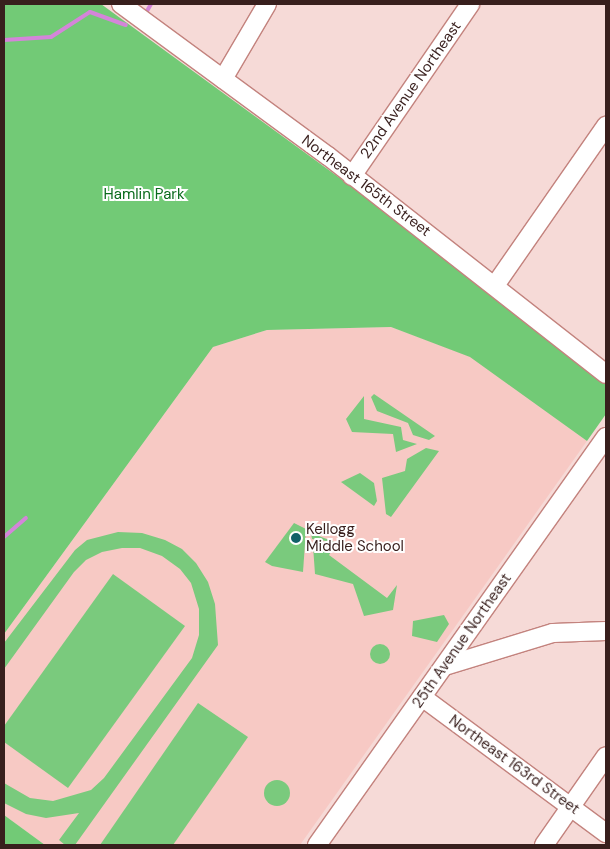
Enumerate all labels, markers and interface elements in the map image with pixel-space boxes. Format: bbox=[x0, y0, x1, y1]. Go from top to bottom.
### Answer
street label: 22nd Avenue Northeast bbox=[357, 18, 465, 162]
street label: Northeast 165th Street bbox=[298, 132, 434, 240]
park label: Hamlin Park bbox=[104, 186, 184, 204]
place label: Kellogg Middle School bbox=[306, 520, 404, 555]
marker: Kellogg Middle School bbox=[290, 532, 302, 544]
street label: 25th Avenue Northeast bbox=[409, 570, 515, 712]
street label: Northeast 163rd Street bbox=[445, 712, 583, 818]

